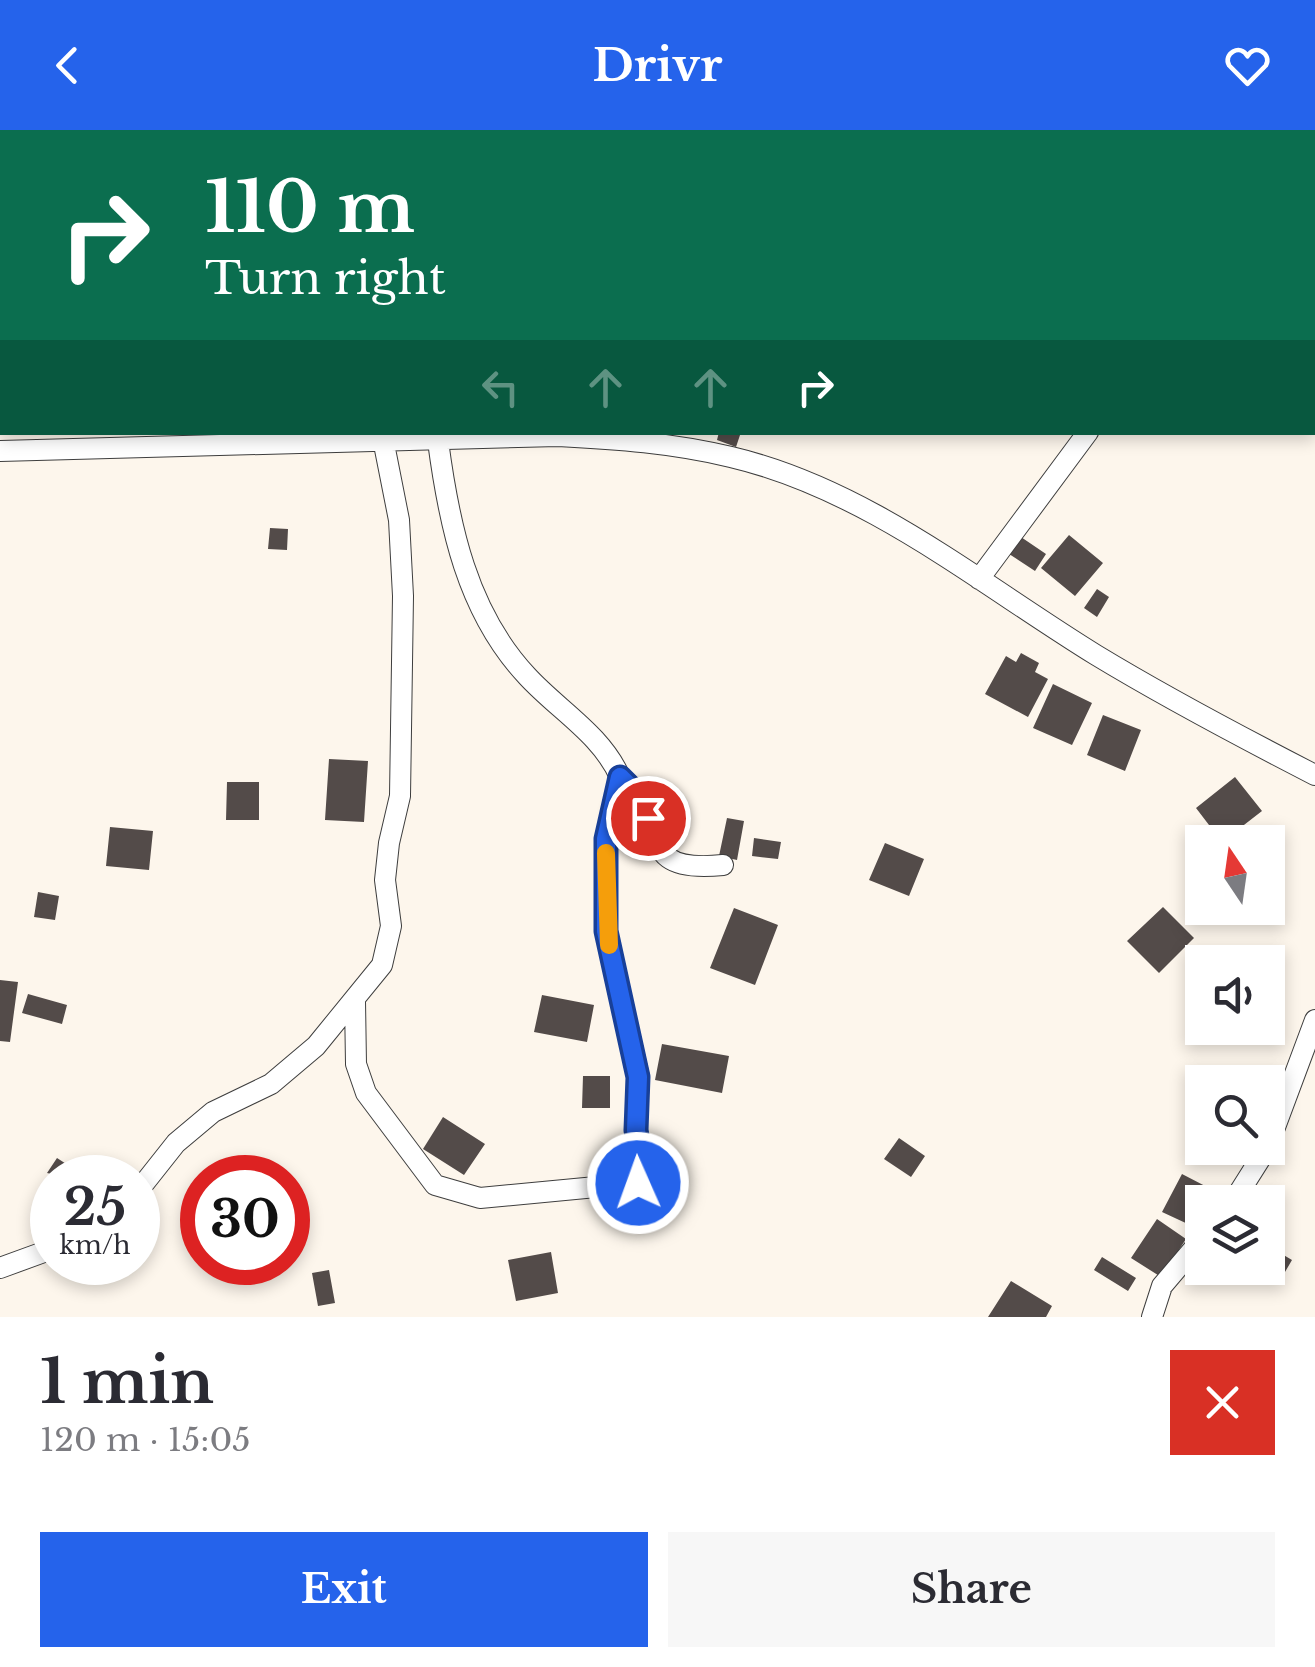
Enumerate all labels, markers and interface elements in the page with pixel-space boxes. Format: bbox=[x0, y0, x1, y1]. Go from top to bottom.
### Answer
text: Drivr bbox=[592, 37, 723, 93]
icon: back bbox=[40, 38, 95, 93]
icon: heart bbox=[1220, 38, 1275, 93]
text: 110 m bbox=[205, 164, 415, 251]
icon: right bbox=[40, 170, 170, 300]
text: Turn right bbox=[205, 250, 446, 306]
icon: left bbox=[473, 360, 528, 415]
icon: ahead bbox=[578, 360, 633, 415]
icon: ahead bbox=[683, 360, 738, 415]
icon: right bbox=[788, 360, 843, 415]
pin bbox=[606, 776, 691, 861]
icon: arrive bbox=[621, 791, 676, 846]
north arrow bbox=[1185, 825, 1285, 925]
map controls bbox=[1185, 825, 1285, 1285]
button: sound bbox=[1185, 945, 1285, 1045]
button: search bbox=[1185, 1065, 1285, 1165]
position arrow bbox=[586, 1131, 690, 1235]
speed limit sign: 30 bbox=[180, 1155, 310, 1285]
text: 25 bbox=[64, 1176, 126, 1239]
button: layers bbox=[1185, 1185, 1285, 1285]
text: km/h bbox=[60, 1230, 130, 1261]
text: 1 min bbox=[40, 1345, 214, 1419]
button: close bbox=[1170, 1350, 1275, 1455]
text: 120 m · 15:05 bbox=[40, 1420, 250, 1460]
button: Exit bbox=[40, 1532, 648, 1647]
button: Share bbox=[668, 1532, 1275, 1647]

